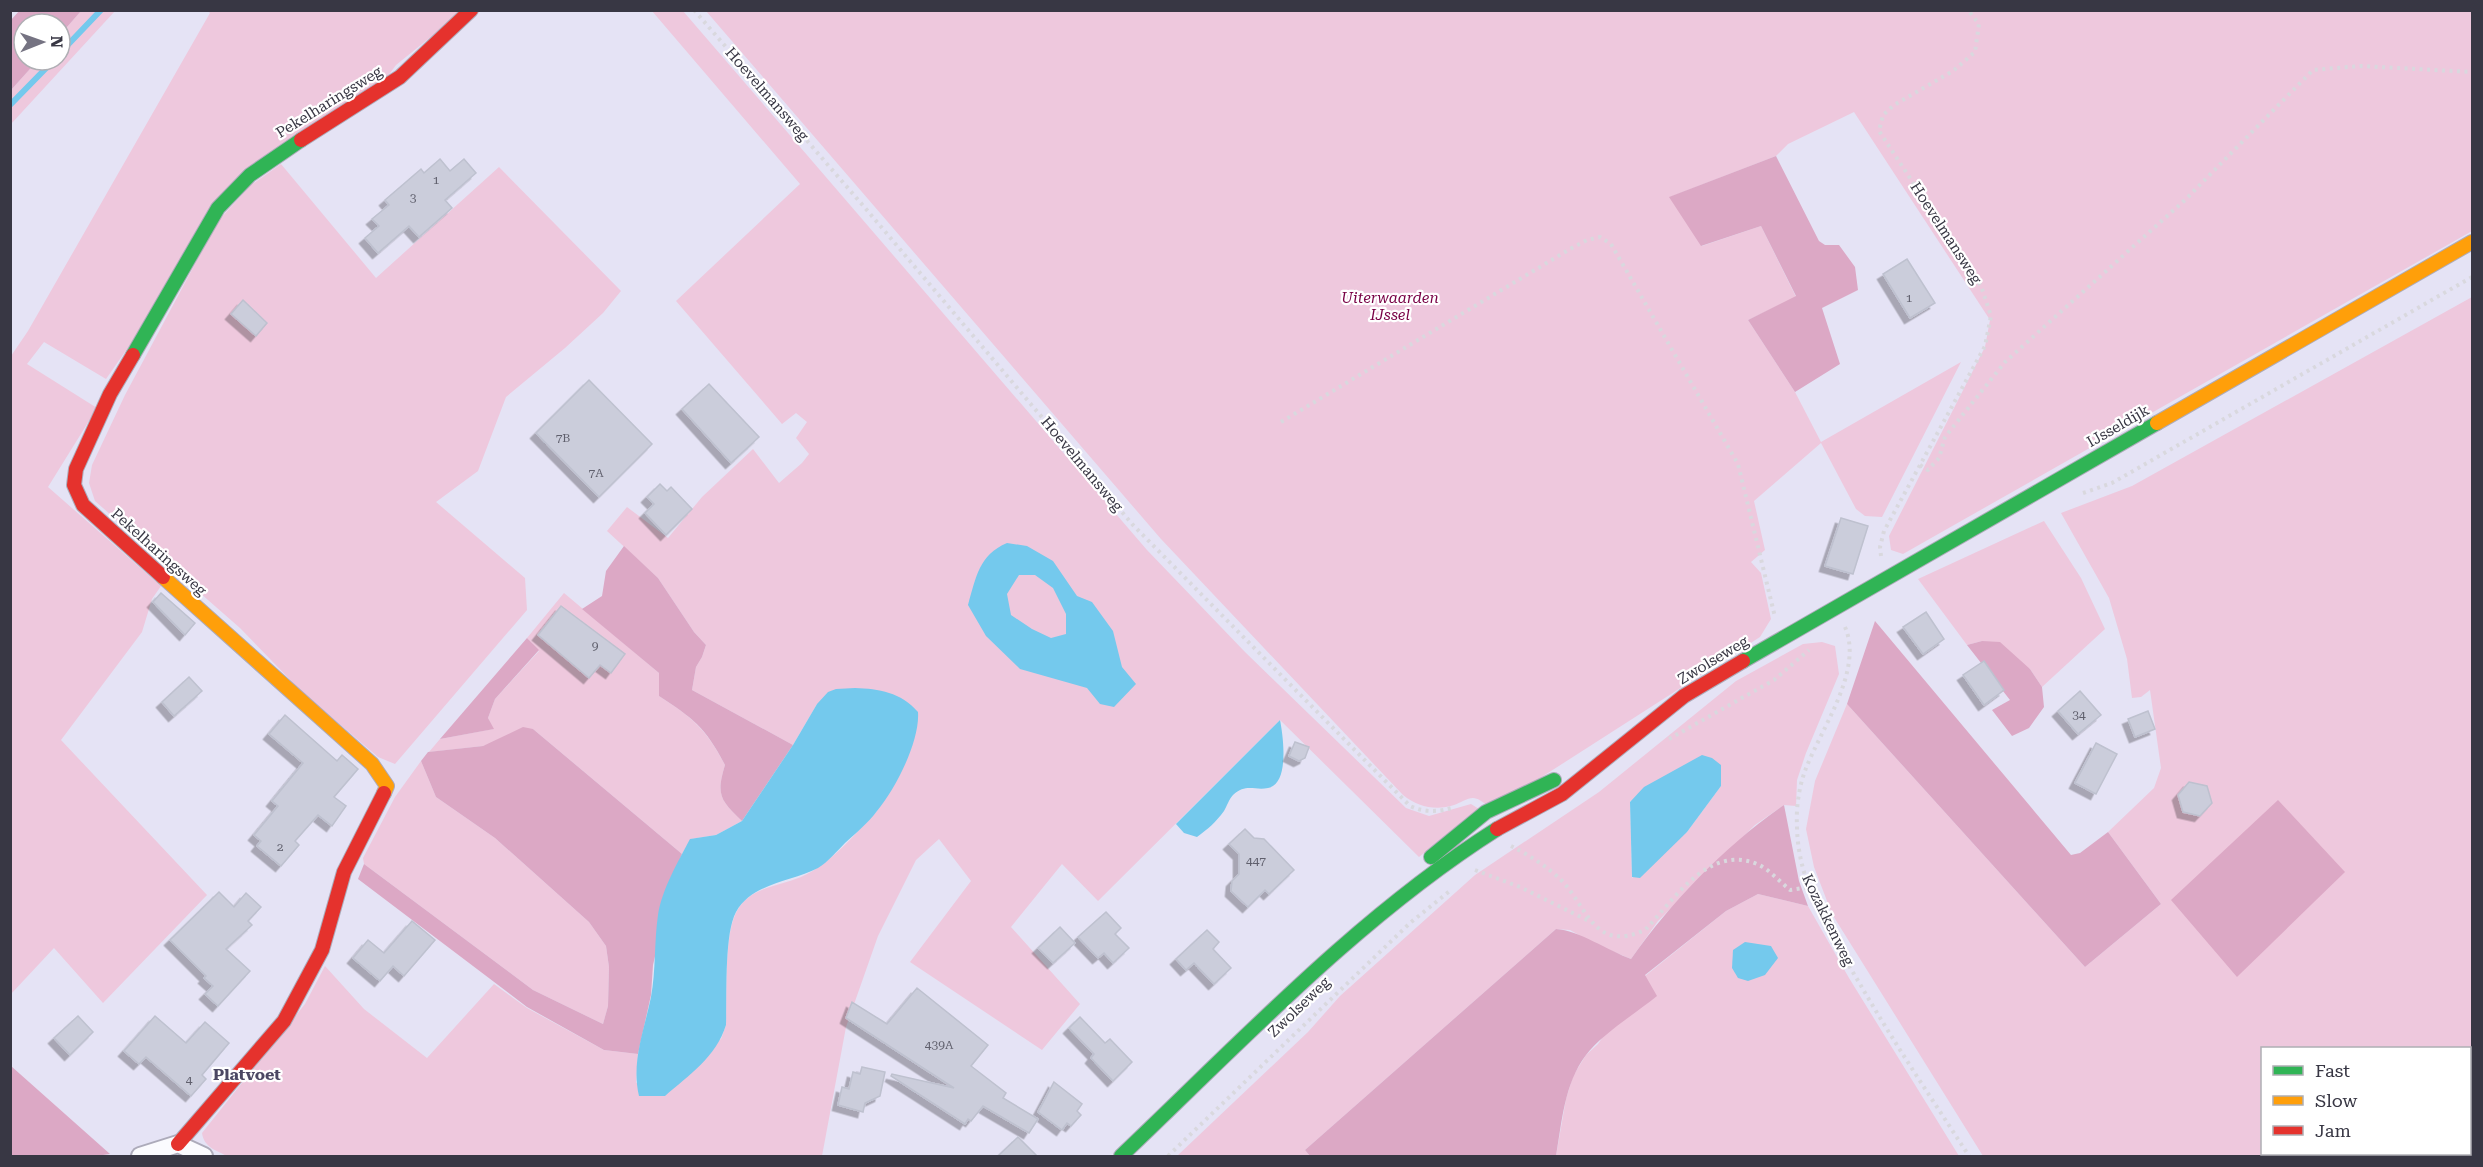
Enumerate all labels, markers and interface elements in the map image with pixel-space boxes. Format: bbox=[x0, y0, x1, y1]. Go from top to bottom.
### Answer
north arrow bbox=[12, 12, 72, 72]
text: N bbox=[47, 35, 66, 48]
street label: Hoevelmansweg bbox=[721, 44, 813, 145]
street label: Pekelharingsweg bbox=[273, 62, 386, 142]
house number: 1 bbox=[433, 173, 440, 187]
street label: Hoevelmansweg bbox=[1906, 179, 1986, 288]
house number: 3 bbox=[410, 191, 417, 205]
park label: Uiterwaarden IJssel bbox=[1341, 289, 1439, 324]
house number: 1 bbox=[1906, 291, 1913, 305]
street label: IJsseldijk bbox=[2084, 401, 2153, 451]
street label: Hoevelmansweg bbox=[1037, 413, 1127, 515]
house number: 7B bbox=[556, 431, 570, 445]
house number: 7A bbox=[588, 466, 604, 480]
street label: Pekelharingsweg bbox=[108, 505, 211, 600]
street label: Zwolseweg bbox=[1674, 632, 1752, 688]
house number: 9 bbox=[592, 639, 599, 653]
house number: 34 bbox=[2072, 708, 2086, 722]
house number: 2 bbox=[277, 840, 284, 854]
house number: 447 bbox=[1246, 854, 1266, 868]
street label: Kozakkenweg bbox=[1798, 871, 1858, 969]
street label: Zwolseweg bbox=[1264, 973, 1334, 1041]
house number: 439A bbox=[925, 1038, 954, 1052]
legend bbox=[2261, 1047, 2471, 1155]
text: Fast bbox=[2315, 1060, 2350, 1081]
district label: Platvoet bbox=[213, 1065, 281, 1084]
house number: 4 bbox=[186, 1073, 193, 1087]
text: Slow bbox=[2315, 1090, 2357, 1111]
text: Jam bbox=[2315, 1120, 2351, 1141]

